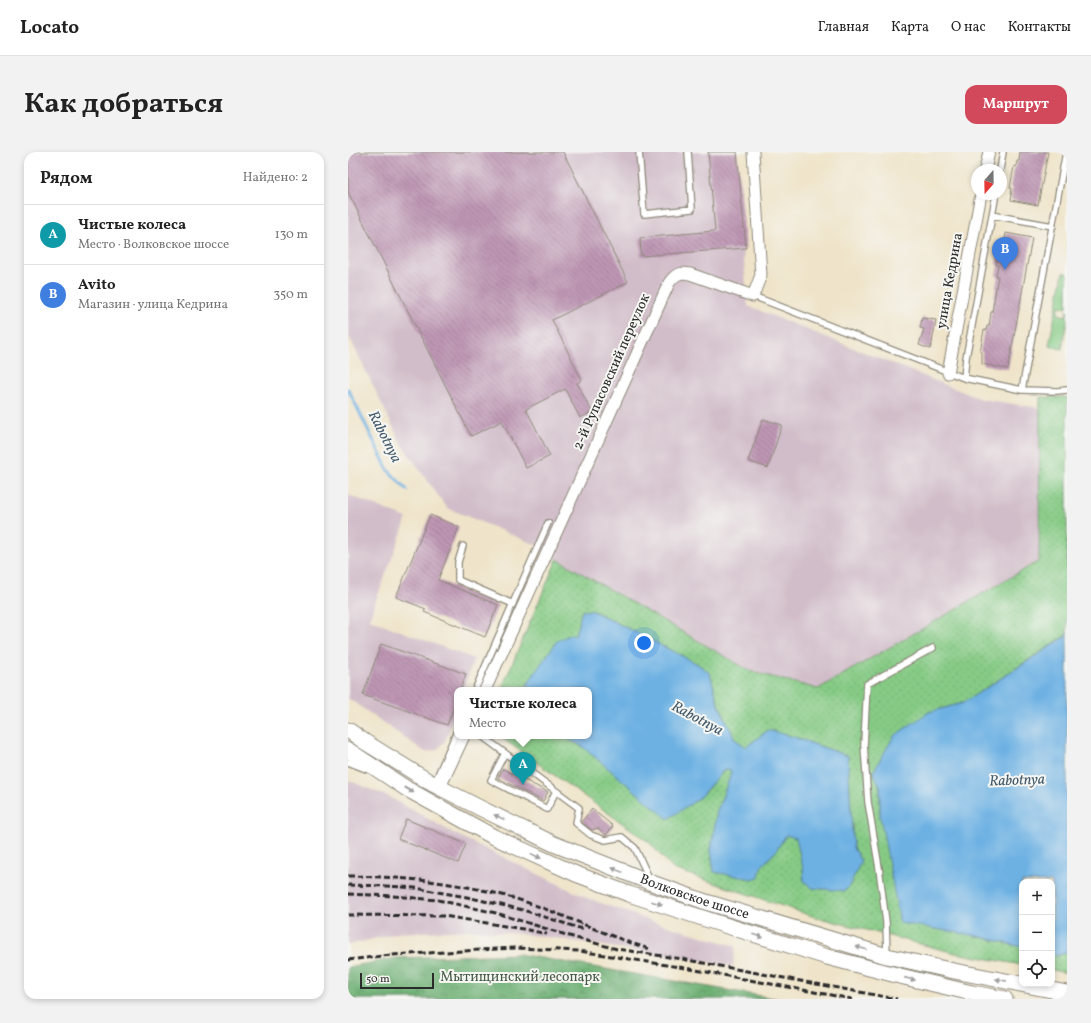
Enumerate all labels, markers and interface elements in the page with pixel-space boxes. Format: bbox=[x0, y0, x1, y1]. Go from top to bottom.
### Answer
text: Locato bbox=[20, 15, 79, 41]
text: Главная bbox=[818, 18, 869, 37]
text: Карта bbox=[891, 18, 929, 37]
text: О нас bbox=[951, 18, 986, 37]
text: Контакты bbox=[1008, 18, 1071, 37]
text: Как добраться bbox=[24, 85, 223, 124]
button: Маршрут bbox=[965, 85, 1067, 124]
north arrow bbox=[971, 164, 1007, 200]
text: Рядом bbox=[40, 167, 93, 190]
text: Найдено: 2 bbox=[243, 169, 308, 187]
text: Чистые колеса bbox=[78, 215, 186, 236]
text: A bbox=[48, 226, 58, 244]
text: 130 m bbox=[275, 226, 308, 244]
street label: улица Кедрина bbox=[932, 231, 968, 331]
text: Место · Волковское шоссе bbox=[78, 236, 229, 254]
pin: B bbox=[992, 237, 1018, 270]
text: Avito bbox=[78, 275, 116, 296]
text: B bbox=[49, 286, 57, 304]
text: 350 m bbox=[273, 286, 308, 304]
street label: 2-й Рупасовский переулок bbox=[569, 290, 655, 453]
text: Магазин · улица Кедрина bbox=[78, 296, 228, 314]
water label: Rabotnya bbox=[362, 407, 406, 467]
your location bbox=[634, 633, 654, 653]
popup bbox=[454, 687, 592, 739]
text: Чистые колеса bbox=[469, 694, 577, 715]
water label: Rabotnya bbox=[667, 697, 727, 741]
text: Место bbox=[469, 715, 506, 733]
pin: A bbox=[510, 752, 536, 785]
water label: Rabotnya bbox=[989, 770, 1045, 792]
one-way arrow bbox=[403, 786, 414, 793]
one-way arrow bbox=[493, 814, 504, 820]
one-way arrow bbox=[531, 853, 543, 859]
one-way arrow bbox=[612, 867, 623, 873]
street label: Волковское шоссе bbox=[637, 870, 752, 924]
map controls bbox=[1019, 879, 1055, 987]
button: + bbox=[1019, 879, 1055, 915]
one-way arrow bbox=[651, 901, 663, 907]
button: − bbox=[1019, 915, 1055, 951]
one-way arrow bbox=[752, 933, 764, 939]
one-way arrow bbox=[855, 945, 867, 951]
button: locate bbox=[1019, 951, 1055, 987]
park label: Мытищинский лесопарк bbox=[440, 968, 600, 987]
scale bar bbox=[360, 971, 434, 990]
text: 50 m bbox=[366, 972, 390, 987]
one-way arrow bbox=[904, 976, 916, 982]
one-way arrow bbox=[995, 977, 1007, 983]

